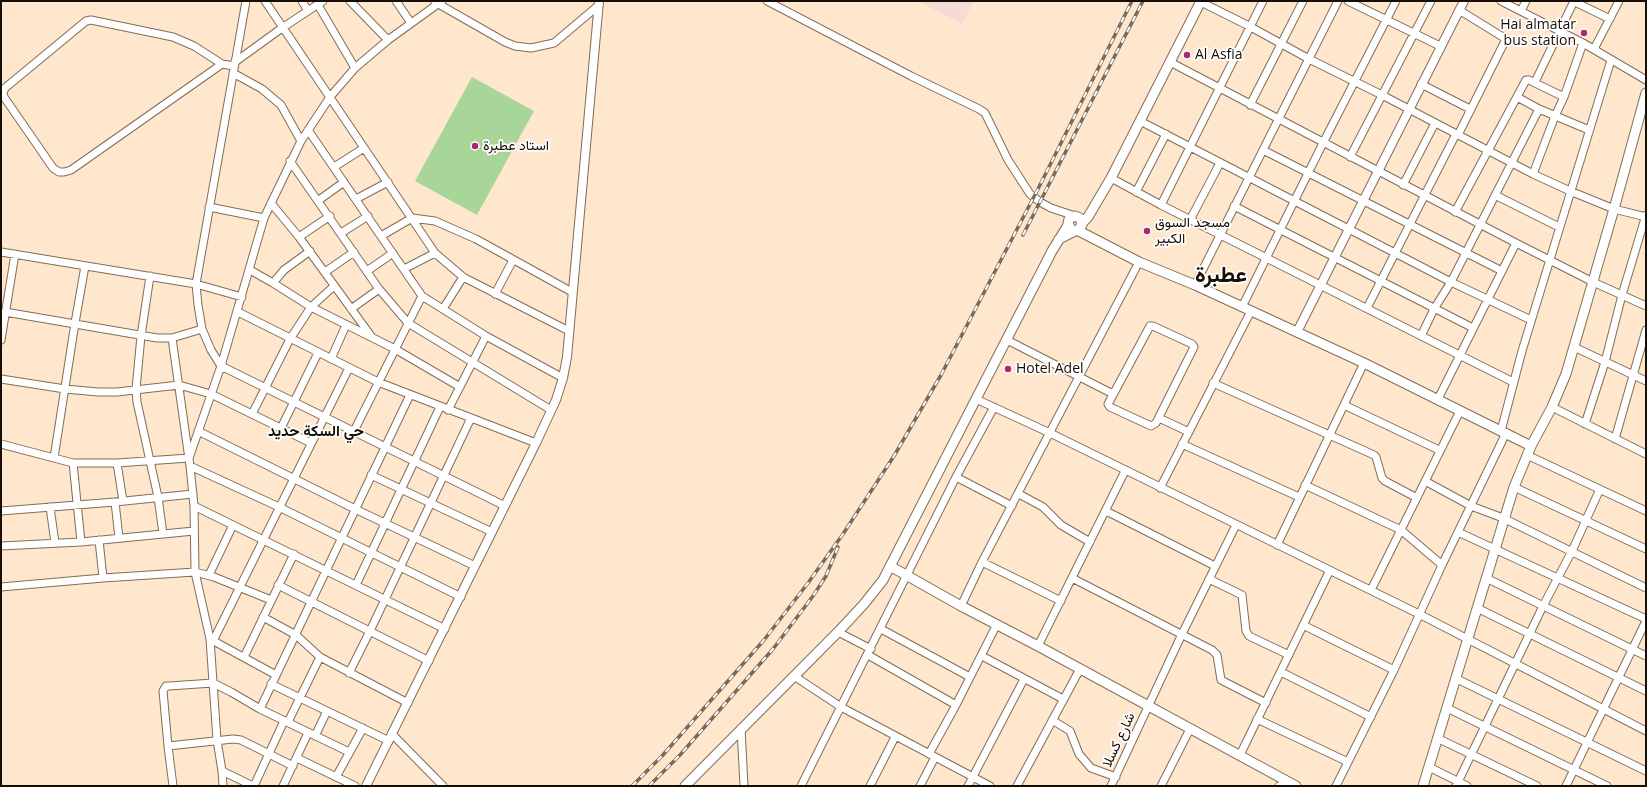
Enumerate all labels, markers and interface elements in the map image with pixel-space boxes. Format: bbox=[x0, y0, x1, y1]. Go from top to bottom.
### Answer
place label: Hai almatar bus station bbox=[1500, 17, 1576, 50]
marker: Hai almatar bus station bbox=[1579, 28, 1589, 38]
place label: Al Asfia bbox=[1195, 47, 1243, 63]
marker: Al Asfia bbox=[1182, 50, 1192, 60]
place label: استاد عطبرة bbox=[483, 138, 549, 154]
marker: استاد عطبرة bbox=[470, 141, 480, 151]
place label: مسجد السوق الكبير bbox=[1155, 215, 1230, 248]
marker: مسجد السوق الكبير bbox=[1142, 226, 1152, 236]
district label: عطبرة bbox=[1195, 263, 1247, 289]
place label: Hotel Adel bbox=[1016, 361, 1084, 377]
marker: Hotel Adel bbox=[1003, 364, 1013, 374]
district label: حي السكة حديد bbox=[268, 423, 364, 441]
street label: شارع كسلا bbox=[1099, 710, 1139, 770]

